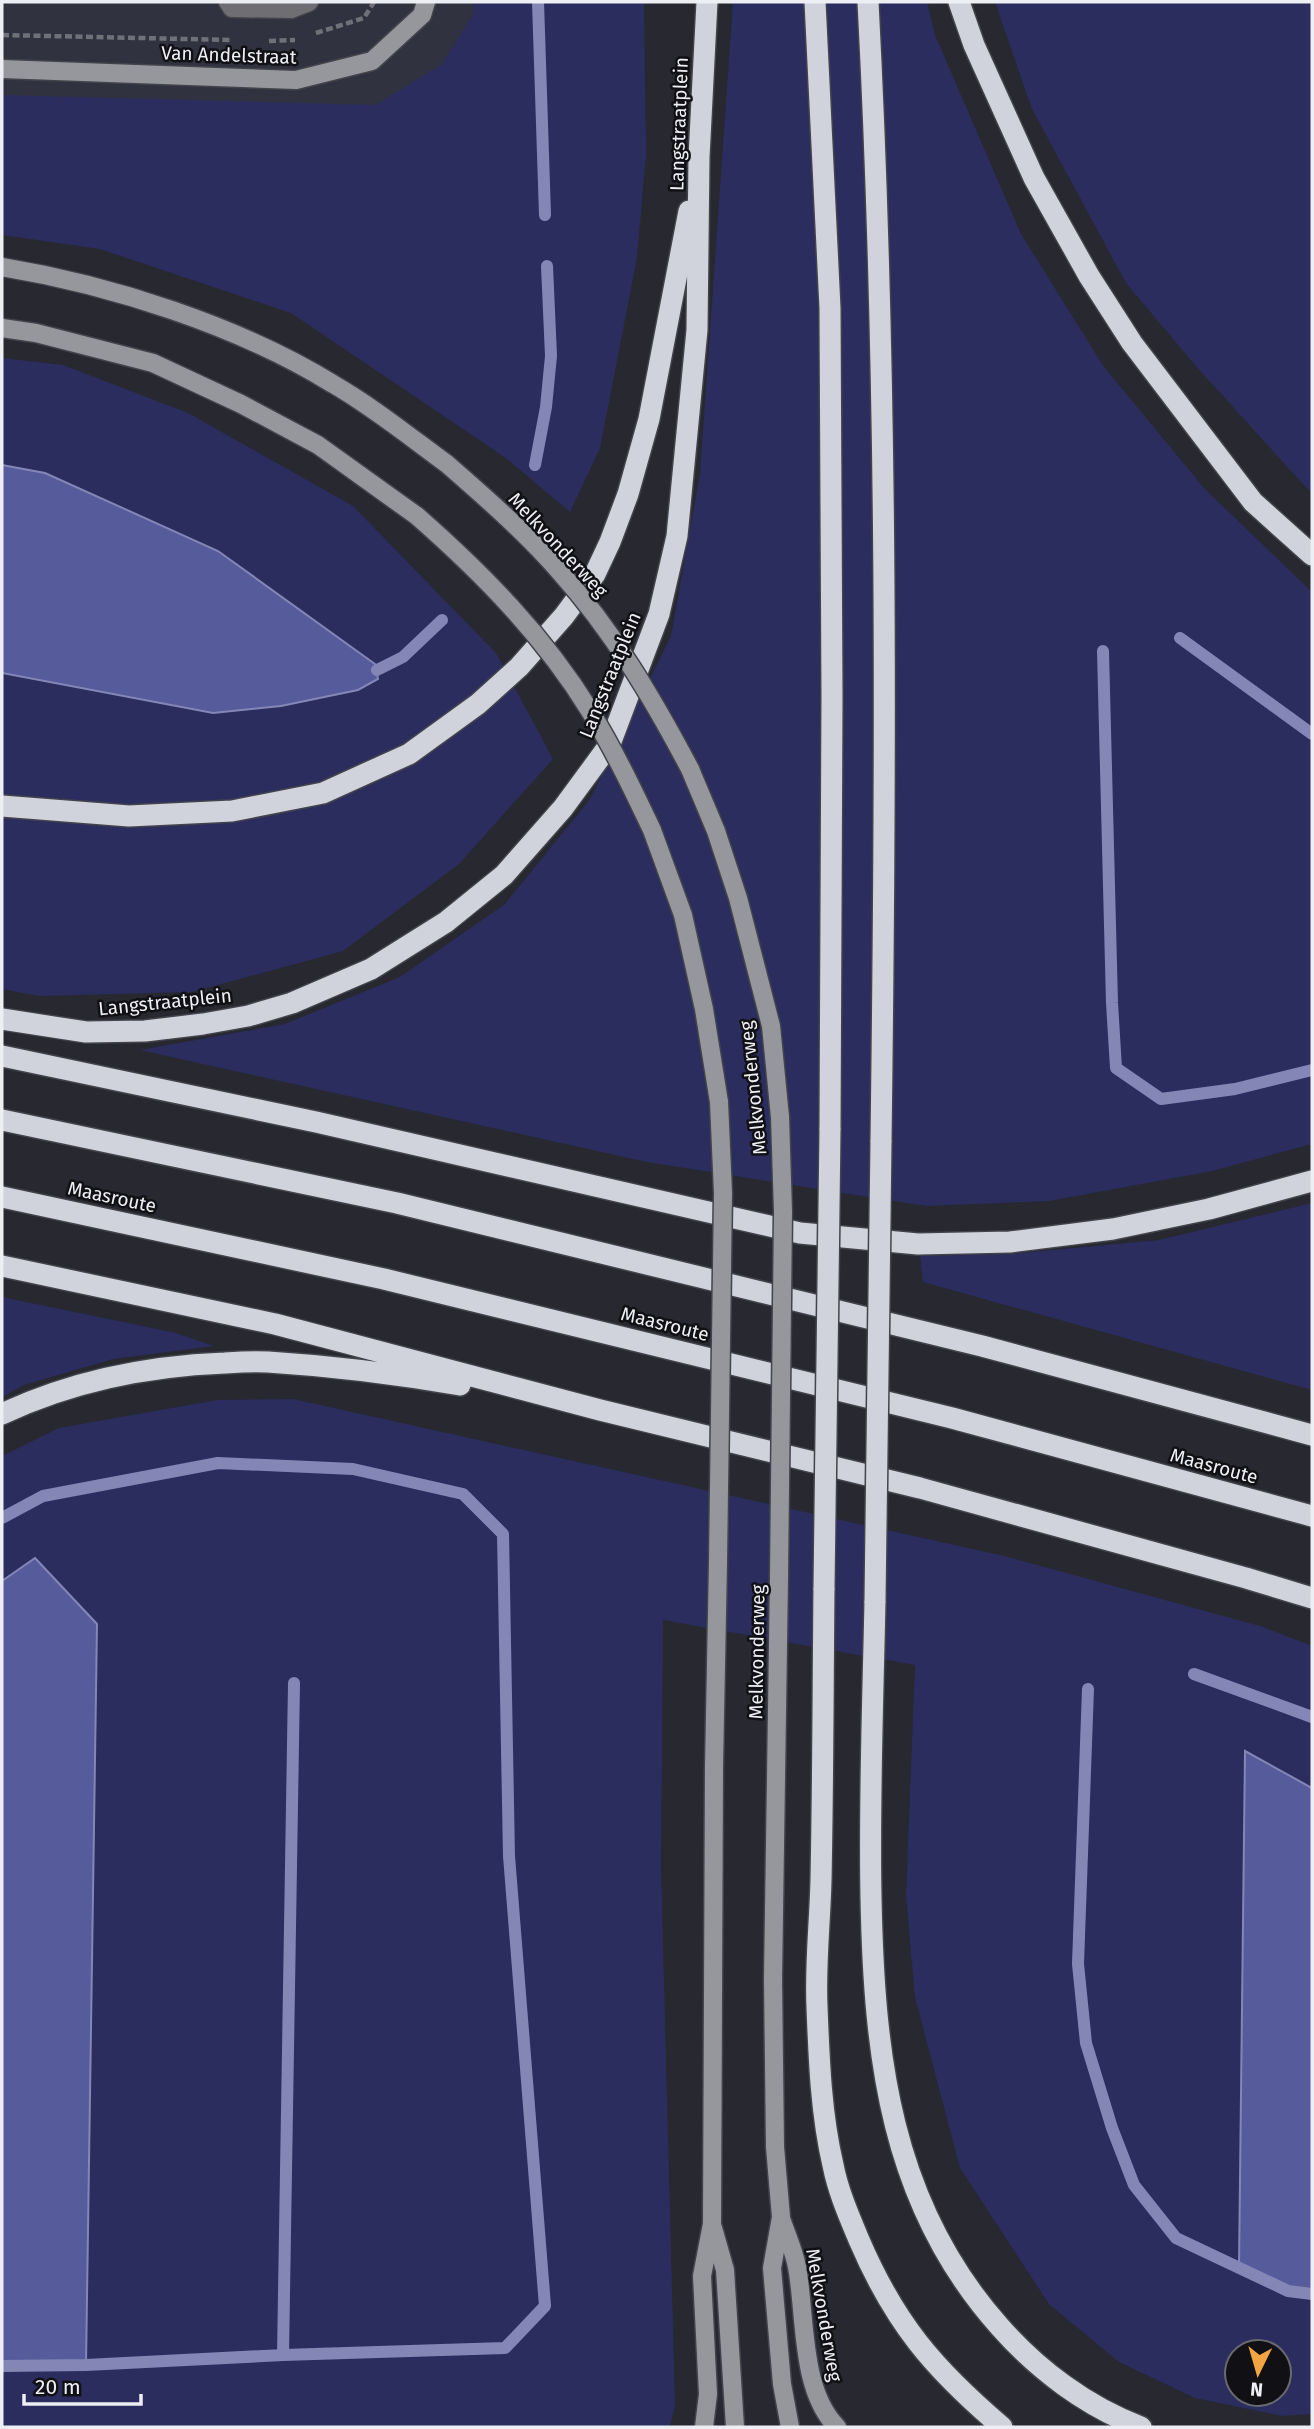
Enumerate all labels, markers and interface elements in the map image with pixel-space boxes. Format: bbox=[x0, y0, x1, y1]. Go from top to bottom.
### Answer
street label: Van Andelstraat bbox=[161, 41, 297, 69]
street label: Langstraatplein bbox=[665, 57, 693, 191]
street label: Melkvonderweg bbox=[504, 488, 612, 602]
street label: Langstraatplein bbox=[574, 609, 646, 741]
street label: Langstraatplein bbox=[97, 984, 233, 1020]
street label: Melkvonderweg bbox=[735, 1020, 771, 1156]
street label: Maasroute bbox=[66, 1176, 158, 1218]
street label: Maasroute bbox=[619, 1302, 711, 1346]
street label: Maasroute bbox=[1168, 1443, 1260, 1489]
street label: Melkvonderweg bbox=[744, 1584, 770, 1720]
street label: Melkvonderweg bbox=[801, 2247, 847, 2384]
north arrow bbox=[1223, 2338, 1293, 2408]
scale bar bbox=[24, 2362, 142, 2406]
text: 20 m bbox=[35, 2374, 81, 2400]
text: N bbox=[1249, 2377, 1264, 2401]

